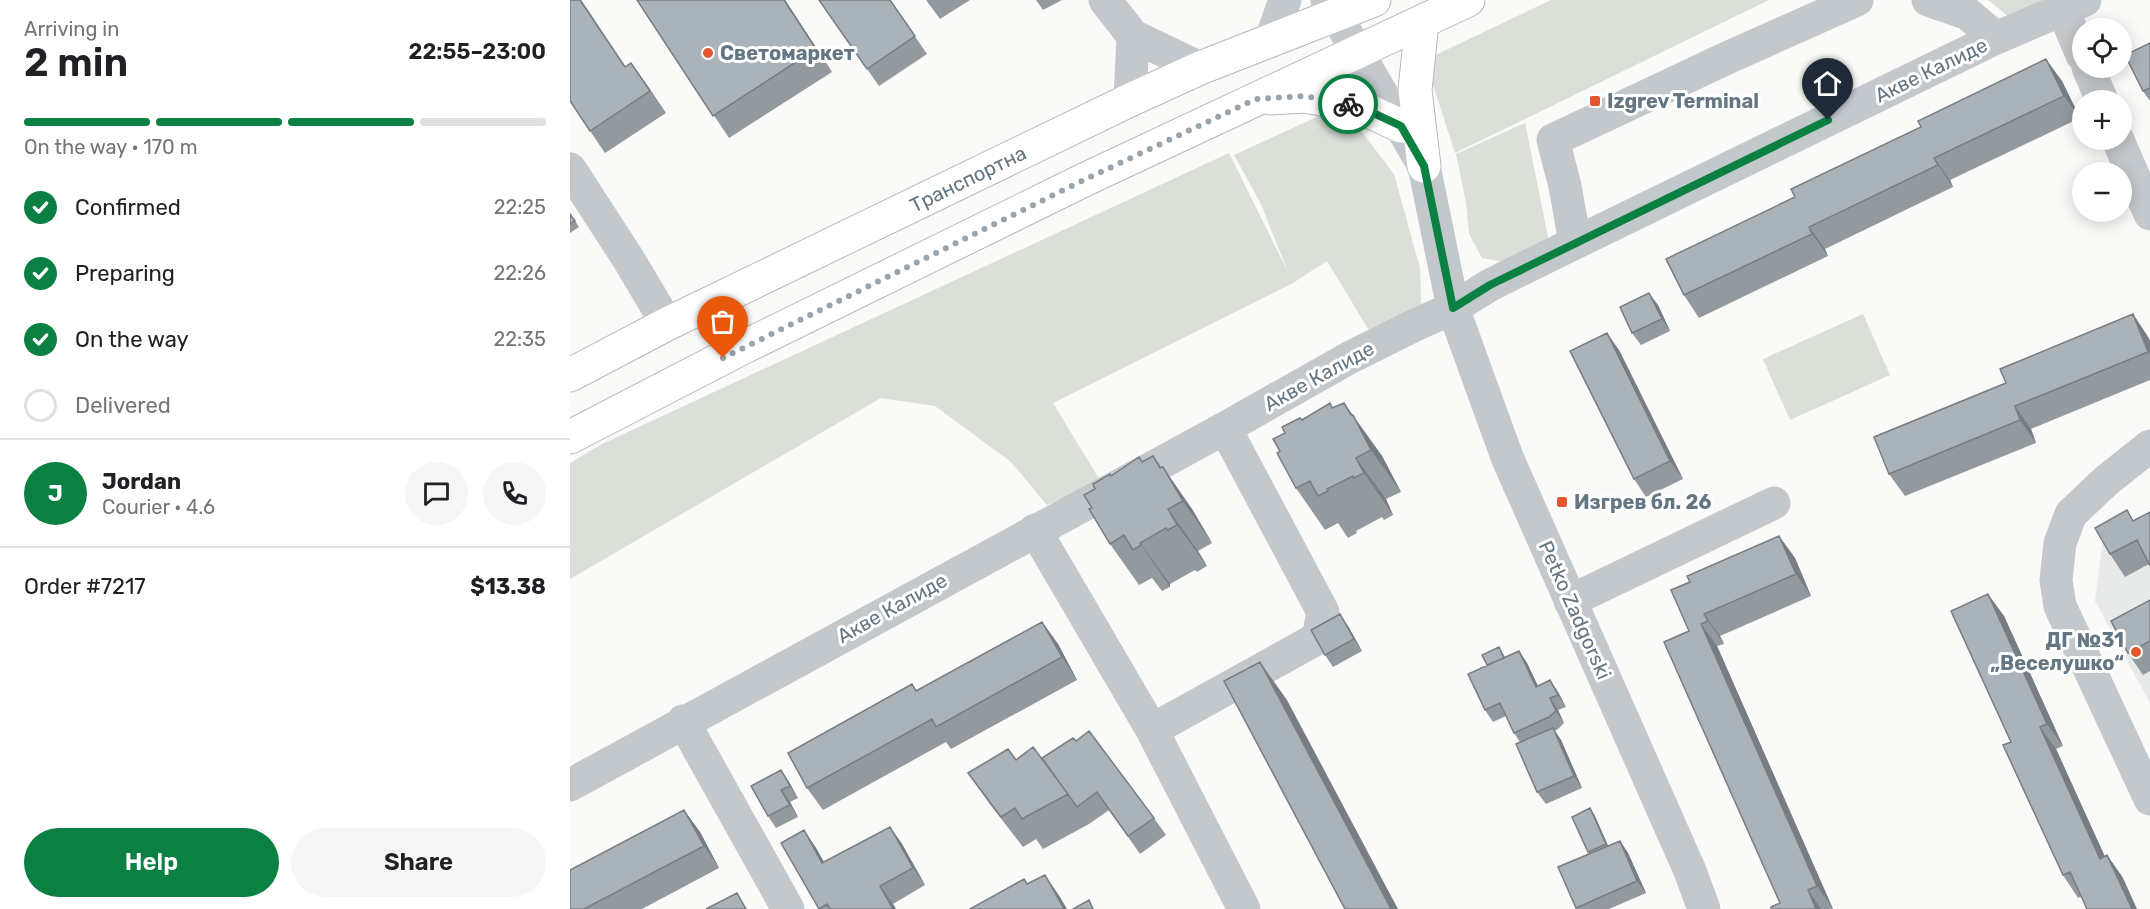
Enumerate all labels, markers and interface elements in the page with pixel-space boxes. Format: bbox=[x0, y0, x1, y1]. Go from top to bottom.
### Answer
text: Arriving in bbox=[24, 17, 119, 41]
map controls bbox=[2072, 18, 2132, 222]
button: locate bbox=[2072, 18, 2132, 78]
street label: Акве Калиде bbox=[1871, 32, 1991, 108]
text: 22:55–23:00 bbox=[408, 38, 546, 65]
text: 2 min bbox=[24, 40, 128, 86]
place label: Светомаркет bbox=[720, 41, 855, 65]
marker: Светомаркет bbox=[701, 46, 715, 60]
pin bbox=[1802, 58, 1853, 120]
icon: home bbox=[1811, 67, 1844, 100]
courier bbox=[1318, 74, 1378, 134]
icon: bike bbox=[1332, 88, 1365, 121]
place label: Izgrev Terminal bbox=[1607, 89, 1759, 113]
button: + bbox=[2072, 90, 2132, 150]
marker: Izgrev Terminal bbox=[1588, 94, 1602, 108]
text: On the way · 170 m bbox=[24, 135, 197, 159]
street label: Транспортна bbox=[906, 140, 1030, 218]
button: − bbox=[2072, 162, 2132, 222]
icon: check bbox=[24, 191, 57, 224]
text: Confirmed bbox=[75, 194, 181, 221]
text: 22:25 bbox=[494, 195, 546, 219]
icon: check bbox=[24, 257, 57, 290]
text: Preparing bbox=[75, 260, 175, 287]
text: 22:26 bbox=[494, 261, 546, 285]
pin bbox=[697, 296, 748, 358]
icon: bag bbox=[706, 305, 739, 338]
icon: check bbox=[24, 323, 57, 356]
text: On the way bbox=[75, 326, 189, 353]
text: 22:35 bbox=[494, 327, 546, 351]
street label: Акве Калиде bbox=[1260, 336, 1378, 416]
text: Delivered bbox=[75, 392, 171, 419]
button: chat bbox=[405, 462, 468, 525]
button: phone bbox=[483, 462, 546, 525]
text: Jordan bbox=[102, 468, 181, 495]
text: J bbox=[48, 480, 63, 507]
place label: Изгрев бл. 26 bbox=[1574, 490, 1712, 514]
text: Courier · 4.6 bbox=[102, 495, 215, 519]
marker: Изгрев бл. 26 bbox=[1555, 495, 1569, 509]
street label: Petko Zadgorski bbox=[1534, 537, 1616, 683]
street label: Акве Калиде bbox=[833, 568, 951, 648]
text: Order #7217 bbox=[24, 573, 146, 600]
text: $13.38 bbox=[470, 573, 546, 600]
place label: ДГ №31 „Веселушко“ bbox=[1990, 628, 2124, 675]
marker: ДГ №31 „Веселушко“ bbox=[2129, 645, 2143, 659]
button: Help bbox=[24, 828, 279, 897]
button: Share bbox=[291, 828, 546, 897]

